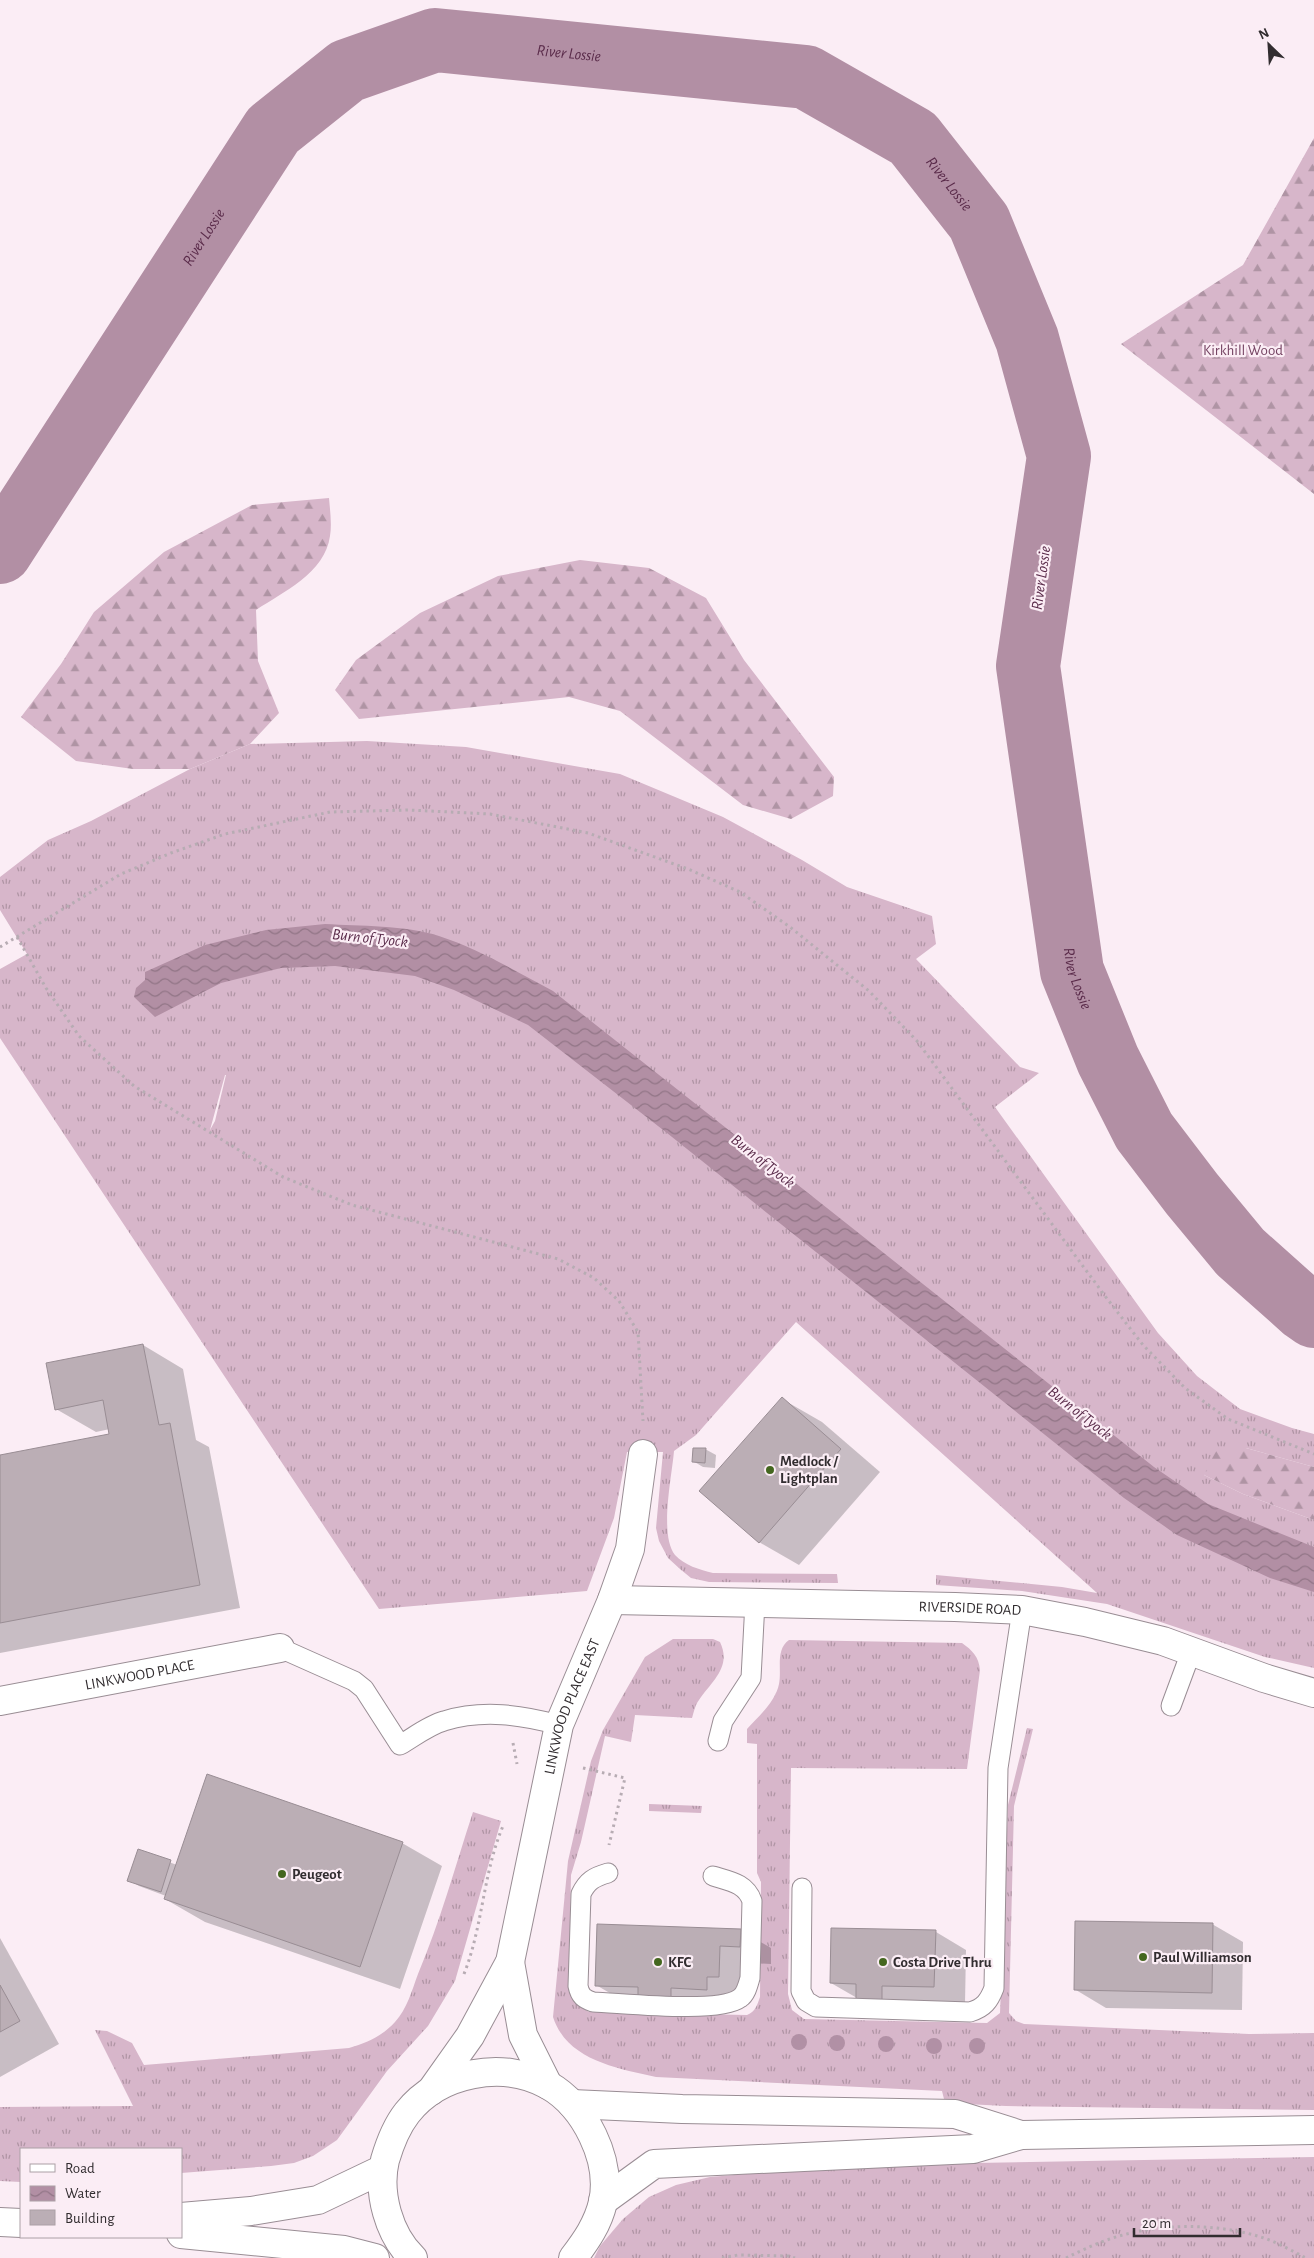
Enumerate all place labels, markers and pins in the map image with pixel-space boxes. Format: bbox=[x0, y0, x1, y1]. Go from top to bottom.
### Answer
place label: Medlock / Lightplan bbox=[780, 1454, 838, 1486]
marker: Medlock / Lightplan bbox=[764, 1464, 776, 1476]
place label: Peugeot bbox=[292, 1867, 342, 1882]
marker: Peugeot bbox=[276, 1868, 288, 1880]
place label: Paul Williamson bbox=[1153, 1950, 1252, 1965]
marker: Paul Williamson bbox=[1137, 1951, 1149, 1963]
place label: KFC bbox=[668, 1955, 692, 1970]
place label: Costa Drive Thru bbox=[893, 1955, 992, 1970]
marker: KFC bbox=[652, 1956, 664, 1968]
marker: Costa Drive Thru bbox=[877, 1956, 889, 1968]

